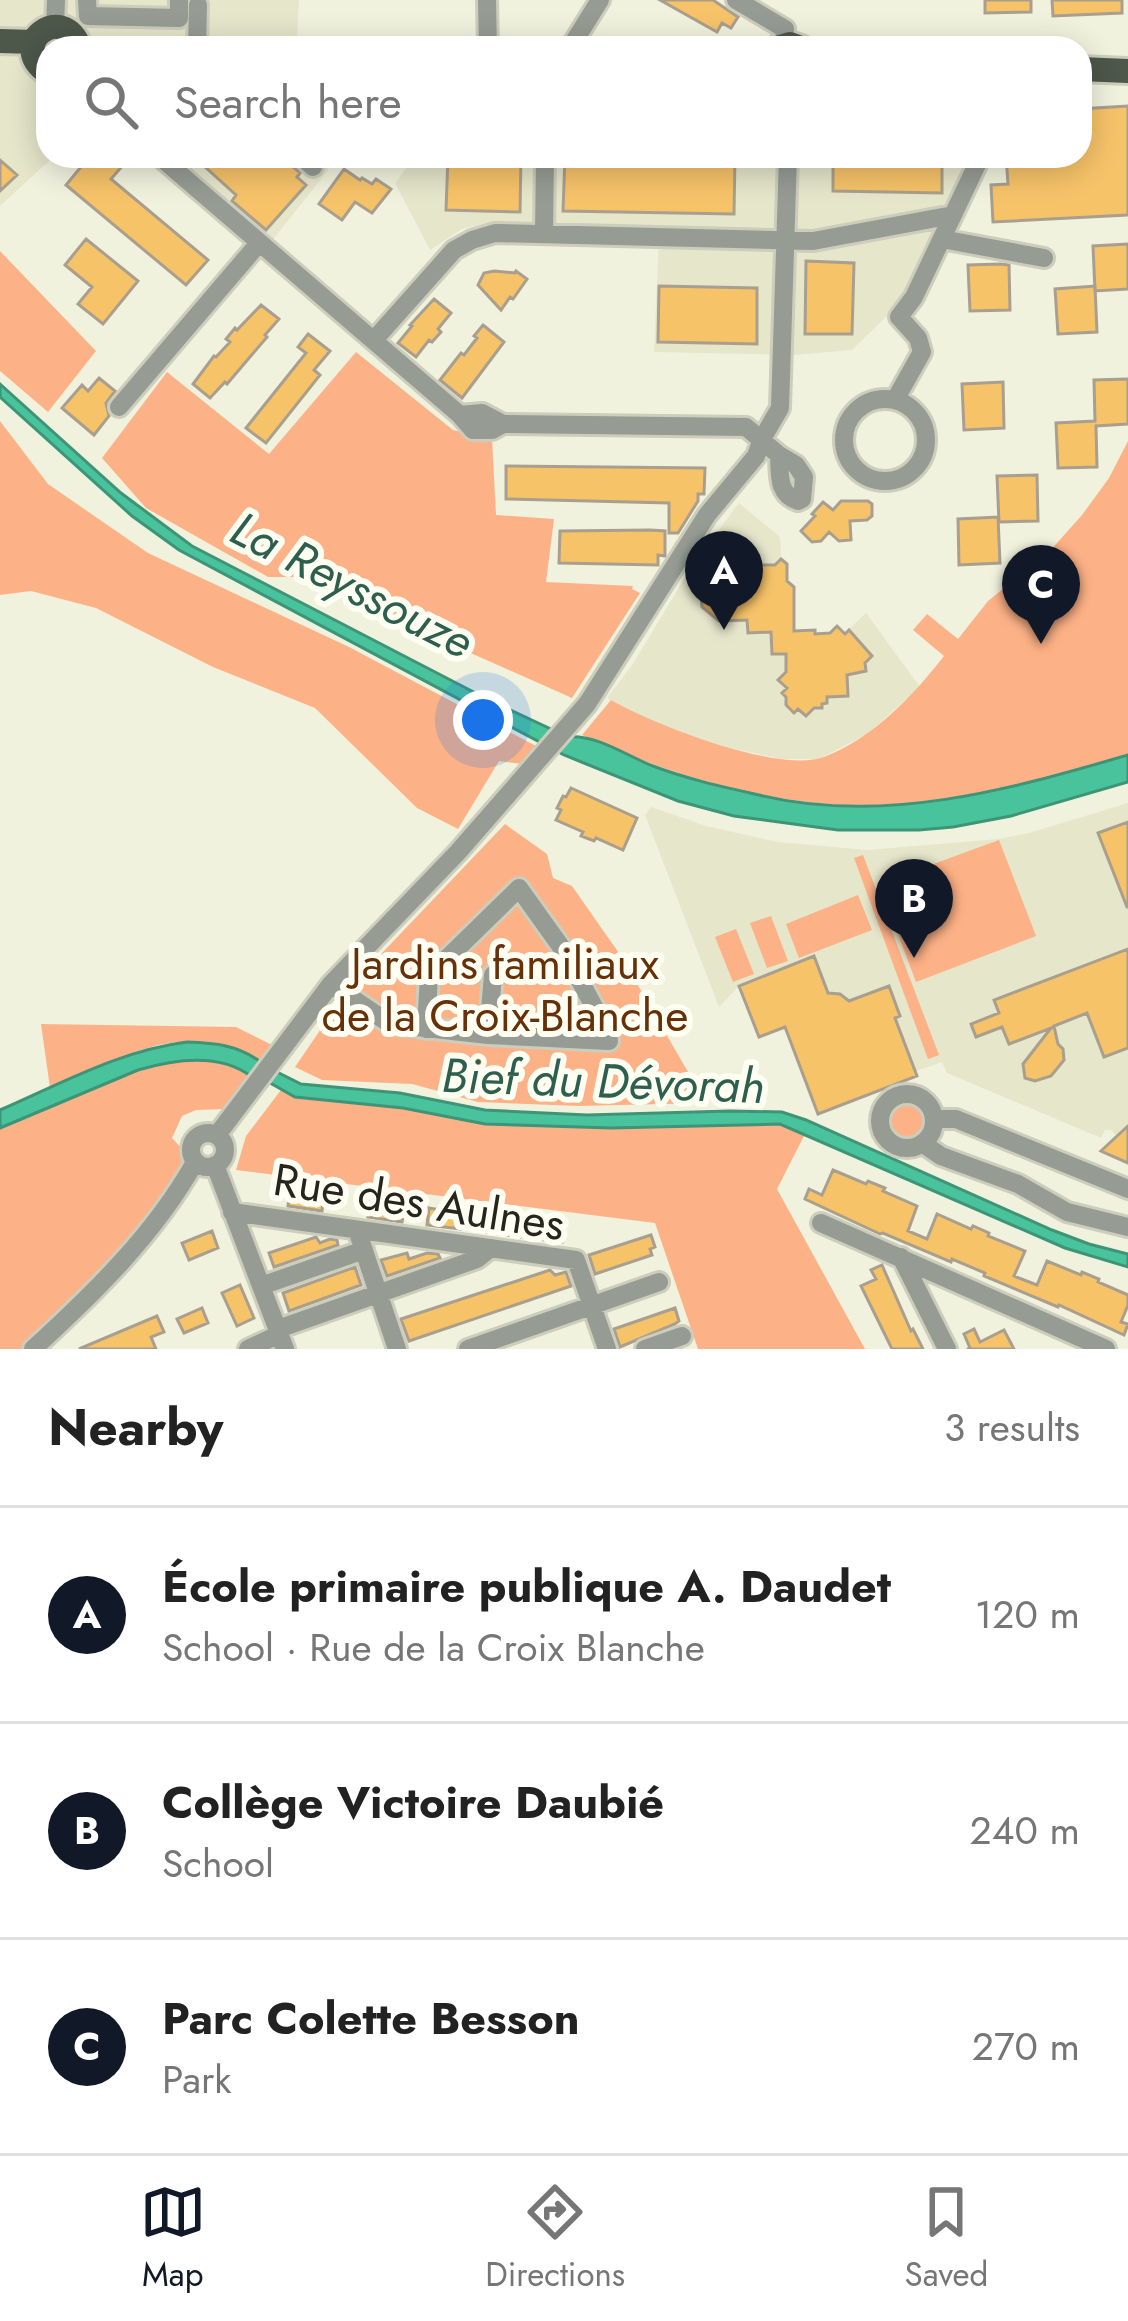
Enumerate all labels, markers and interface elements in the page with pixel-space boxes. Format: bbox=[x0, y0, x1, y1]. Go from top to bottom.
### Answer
search box bbox=[36, 36, 1092, 168]
icon: search bbox=[78, 69, 144, 135]
text: Search here bbox=[174, 70, 402, 135]
water label: La Reyssouze bbox=[219, 494, 485, 676]
pin: A bbox=[685, 531, 763, 630]
pin: C bbox=[1002, 545, 1080, 644]
your location bbox=[453, 690, 513, 750]
pin: B bbox=[875, 859, 953, 958]
park label: Jardins familiaux de la Croix-Blanche bbox=[321, 931, 689, 1048]
water label: Bief du Dévorah bbox=[440, 1041, 766, 1121]
street label: Rue des Aulnes bbox=[269, 1147, 569, 1257]
text: Nearby bbox=[48, 1390, 223, 1464]
text: 3 results bbox=[944, 1399, 1080, 1456]
text: École primaire publique A. Daudet bbox=[162, 1554, 891, 1619]
text: A bbox=[73, 1586, 101, 1643]
text: 120 m bbox=[975, 1586, 1080, 1643]
text: School · Rue de la Croix Blanche bbox=[162, 1619, 705, 1676]
text: Collège Victoire Daubié bbox=[162, 1770, 664, 1835]
text: B bbox=[74, 1802, 100, 1859]
text: 240 m bbox=[970, 1802, 1080, 1859]
text: School bbox=[162, 1835, 274, 1892]
text: Parc Colette Besson bbox=[162, 1986, 580, 2051]
text: C bbox=[73, 2018, 101, 2075]
text: 270 m bbox=[972, 2018, 1080, 2075]
text: Park bbox=[162, 2051, 232, 2108]
tab: Map bbox=[140, 2179, 206, 2298]
tab: Directions bbox=[485, 2179, 625, 2298]
tab: Saved bbox=[905, 2179, 988, 2298]

